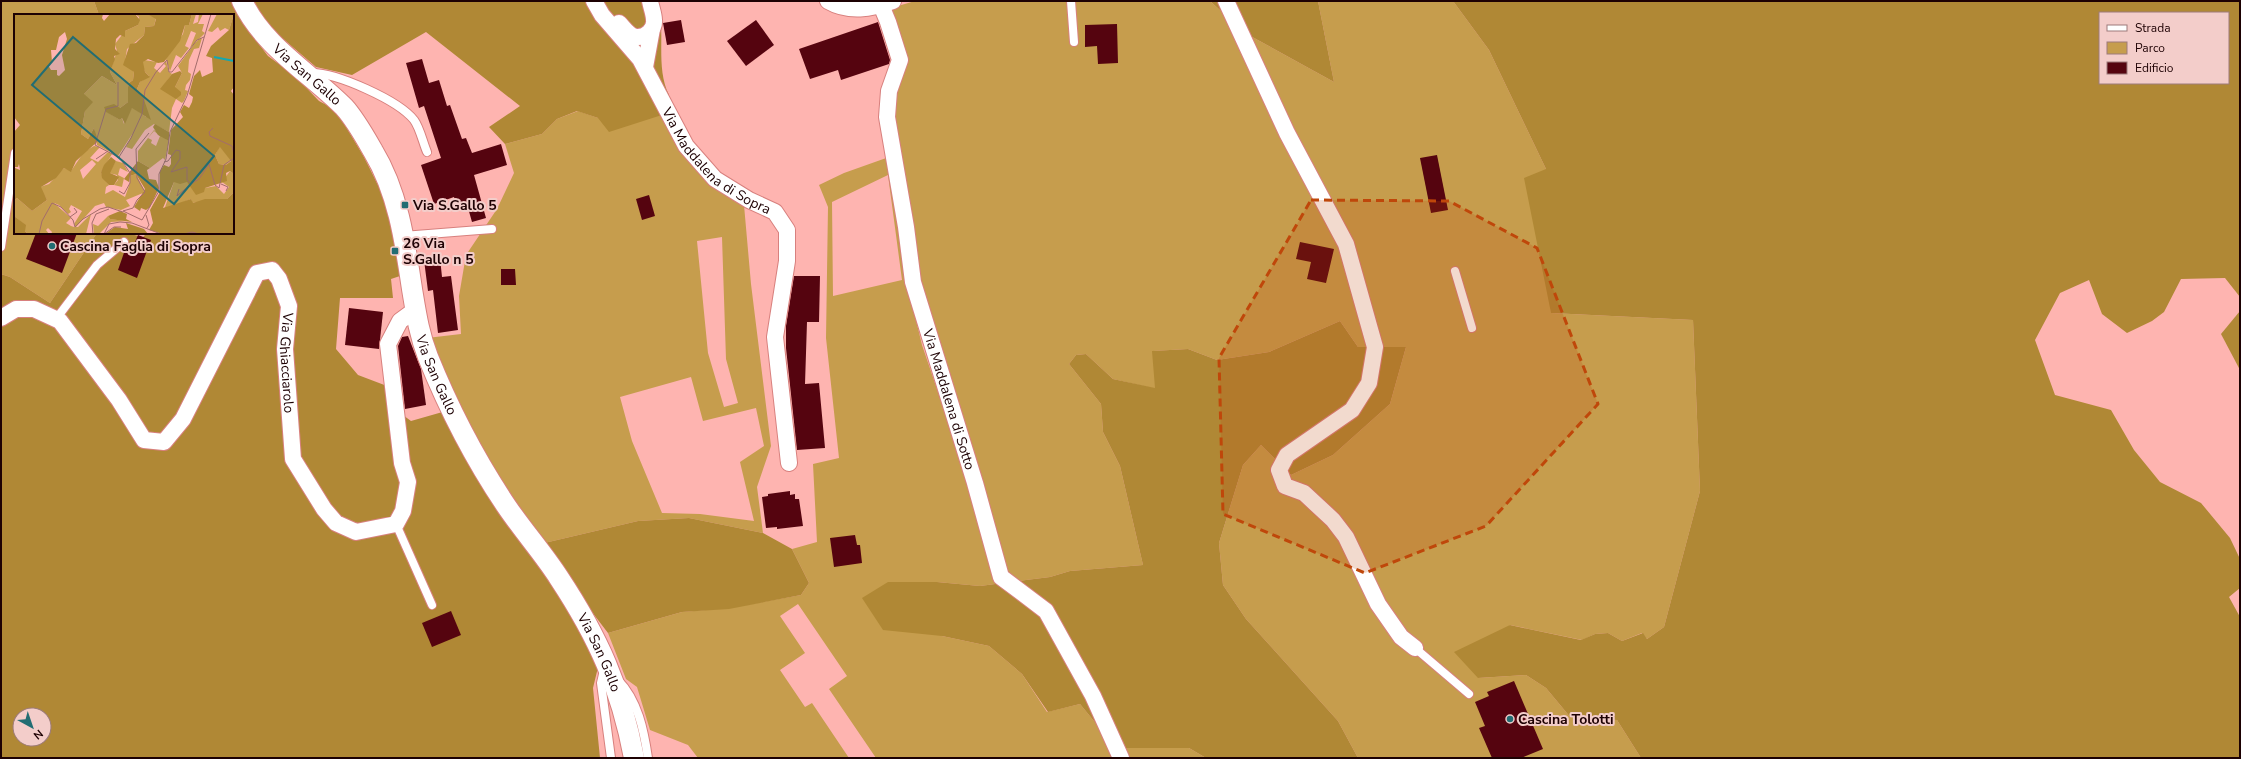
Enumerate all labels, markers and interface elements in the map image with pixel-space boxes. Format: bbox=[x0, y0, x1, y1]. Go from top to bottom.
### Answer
legend bbox=[2099, 12, 2229, 84]
inset map bbox=[14, 14, 234, 234]
text: Strada bbox=[2135, 20, 2171, 36]
street label: Via San Gallo bbox=[268, 39, 346, 110]
text: Parco bbox=[2135, 40, 2165, 56]
text: Edificio bbox=[2135, 60, 2174, 76]
street label: Via Maddalena di Sopra bbox=[657, 103, 774, 219]
place label: Via S.Gallo 5 bbox=[412, 196, 497, 215]
marker: Via S.Gallo 5 bbox=[400, 200, 410, 210]
place label: 26 Via S.Gallo n 5 bbox=[403, 234, 474, 269]
place label: Cascina Faglia di Sopra bbox=[60, 237, 211, 256]
marker: Cascina Faglia di Sopra bbox=[47, 241, 57, 251]
marker: 26 Via S.Gallo n 5 bbox=[390, 246, 400, 256]
street label: Via Ghiacciarolo bbox=[275, 311, 299, 414]
street label: Via Maddalena di Sotto bbox=[918, 326, 979, 472]
street label: Via San Gallo bbox=[411, 332, 462, 418]
street label: Via San Gallo bbox=[572, 609, 625, 695]
north arrow bbox=[12, 707, 52, 747]
place label: Cascina Tolotti bbox=[1518, 710, 1614, 729]
marker: Cascina Tolotti bbox=[1505, 714, 1515, 724]
text: N bbox=[30, 726, 46, 743]

